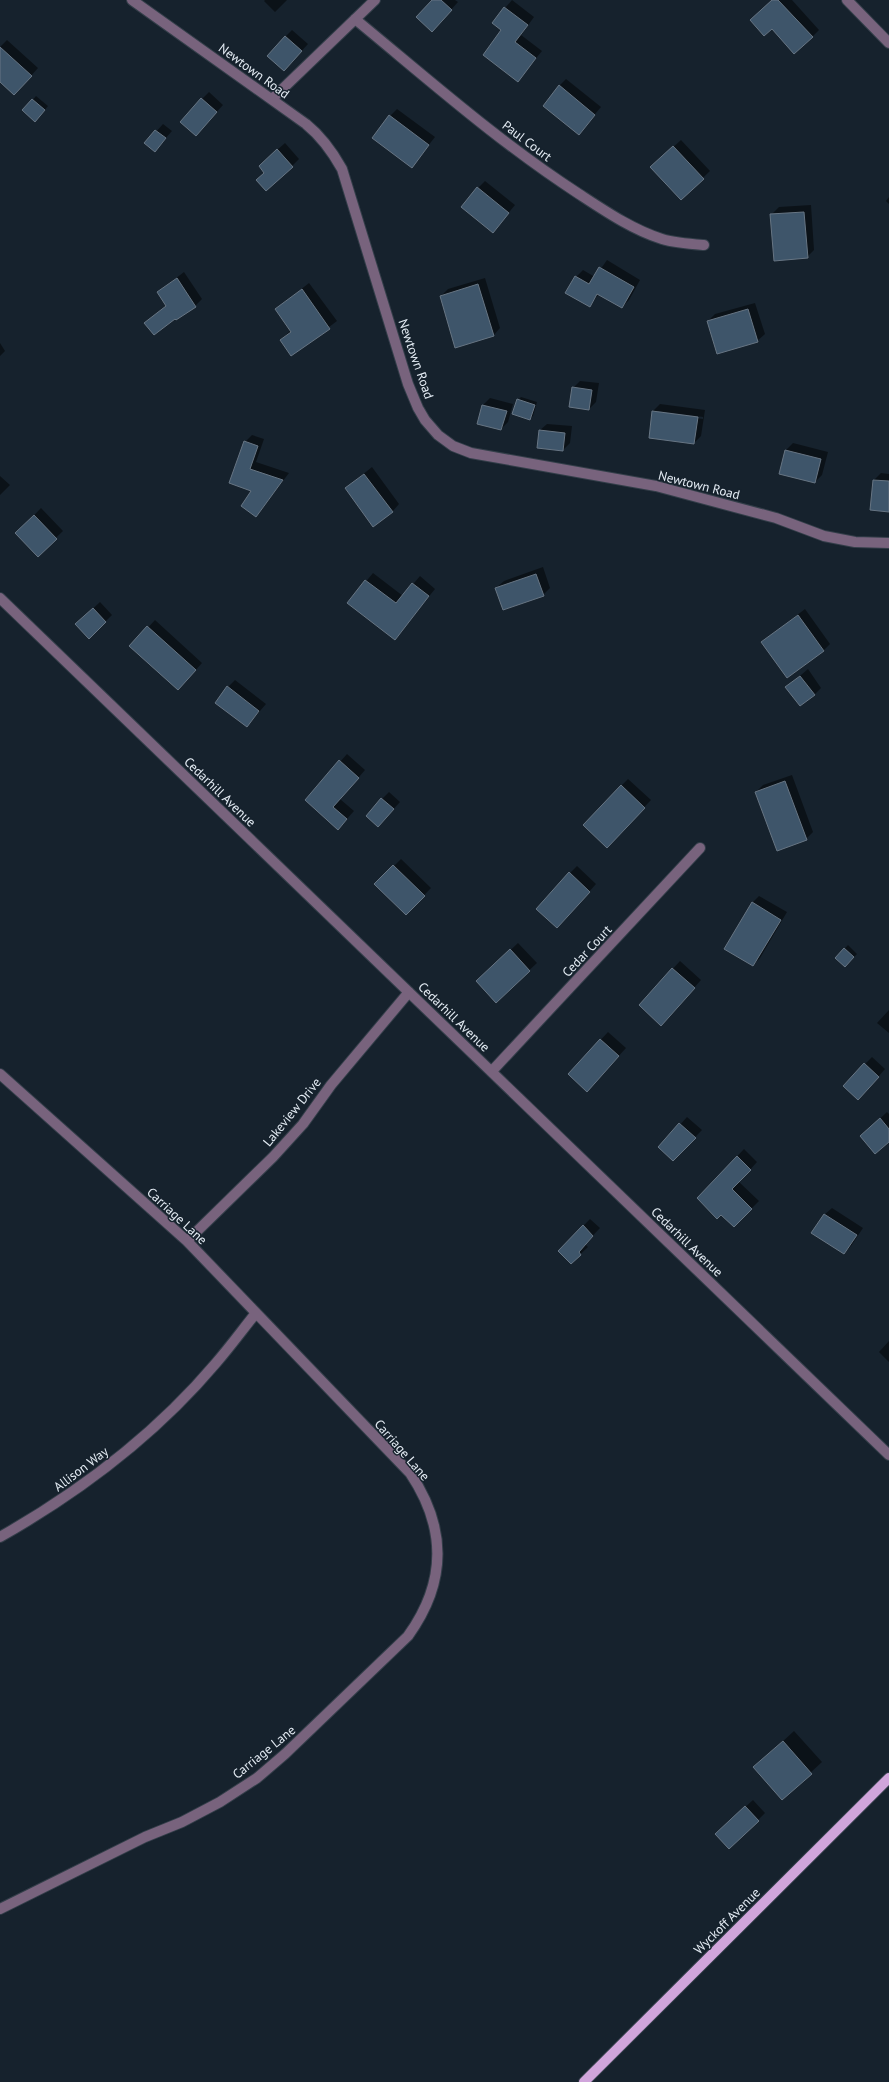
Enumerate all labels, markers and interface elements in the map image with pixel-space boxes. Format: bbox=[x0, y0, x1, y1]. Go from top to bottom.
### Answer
street label: Newtown Road bbox=[215, 40, 293, 102]
street label: Paul Court bbox=[499, 117, 556, 166]
street label: Newtown Road bbox=[394, 317, 438, 401]
street label: Newtown Road bbox=[656, 467, 742, 503]
street label: Cedarhill Avenue bbox=[181, 753, 259, 831]
street label: Cedar Court bbox=[559, 921, 616, 981]
street label: Cedarhill Avenue bbox=[415, 978, 493, 1056]
street label: Lakeview Drive bbox=[259, 1074, 325, 1150]
street label: Carriage Lane bbox=[143, 1184, 211, 1248]
street label: Cedarhill Avenue bbox=[648, 1203, 726, 1281]
street label: Carriage Lane bbox=[371, 1416, 433, 1484]
street label: Allison Way bbox=[50, 1443, 112, 1495]
street label: Carriage Lane bbox=[229, 1721, 299, 1783]
street label: Wyckoff Avenue bbox=[690, 1884, 764, 1958]

